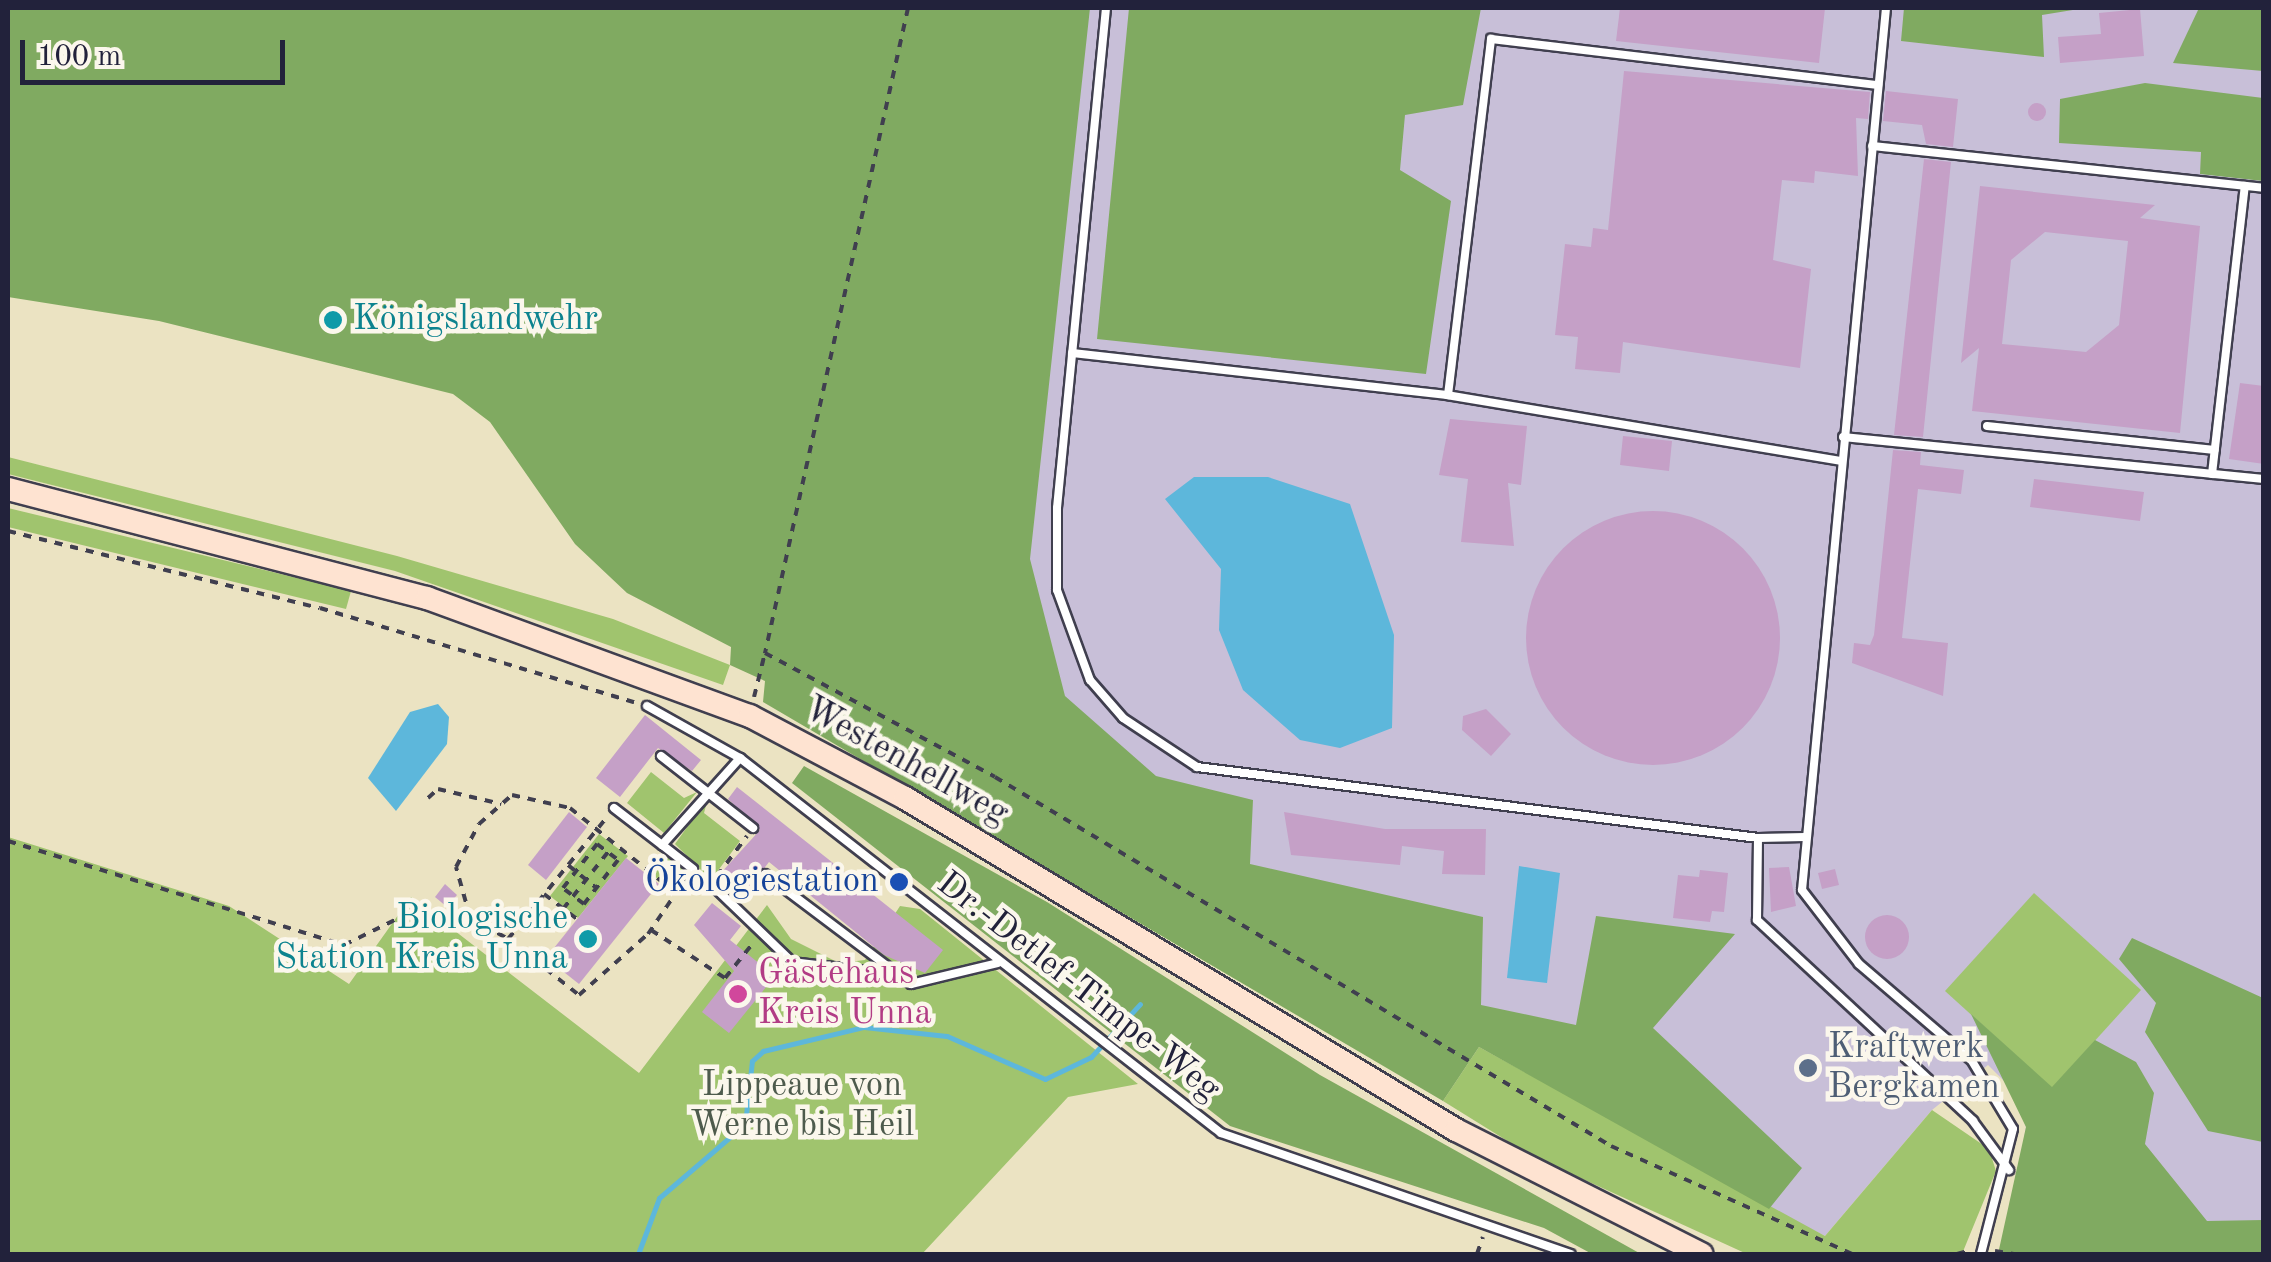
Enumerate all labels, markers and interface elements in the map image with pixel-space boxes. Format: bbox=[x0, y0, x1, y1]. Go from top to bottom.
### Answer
scale bar bbox=[25, 20, 290, 82]
text: 100 m bbox=[37, 42, 121, 72]
place label: Königslandwehr bbox=[353, 299, 598, 341]
marker: Königslandwehr bbox=[322, 309, 344, 331]
street label: Westenhellweg bbox=[797, 689, 1015, 835]
place label: Ökologiestation bbox=[645, 861, 879, 903]
street label: Dr.-Detlef-Timpe-Weg bbox=[928, 863, 1228, 1111]
marker: Ökologiestation bbox=[888, 871, 910, 893]
place label: Biologische Station Kreis Unna bbox=[275, 898, 568, 980]
marker: Biologische Station Kreis Unna bbox=[577, 928, 599, 950]
place label: Gästehaus Kreis Unna bbox=[758, 953, 932, 1035]
marker: Gästehaus Kreis Unna bbox=[727, 983, 749, 1005]
place label: Kraftwerk Bergkamen bbox=[1828, 1027, 2000, 1109]
marker: Kraftwerk Bergkamen bbox=[1797, 1057, 1819, 1079]
park label: Lippeaue von Werne bis Heil bbox=[690, 1065, 914, 1147]

